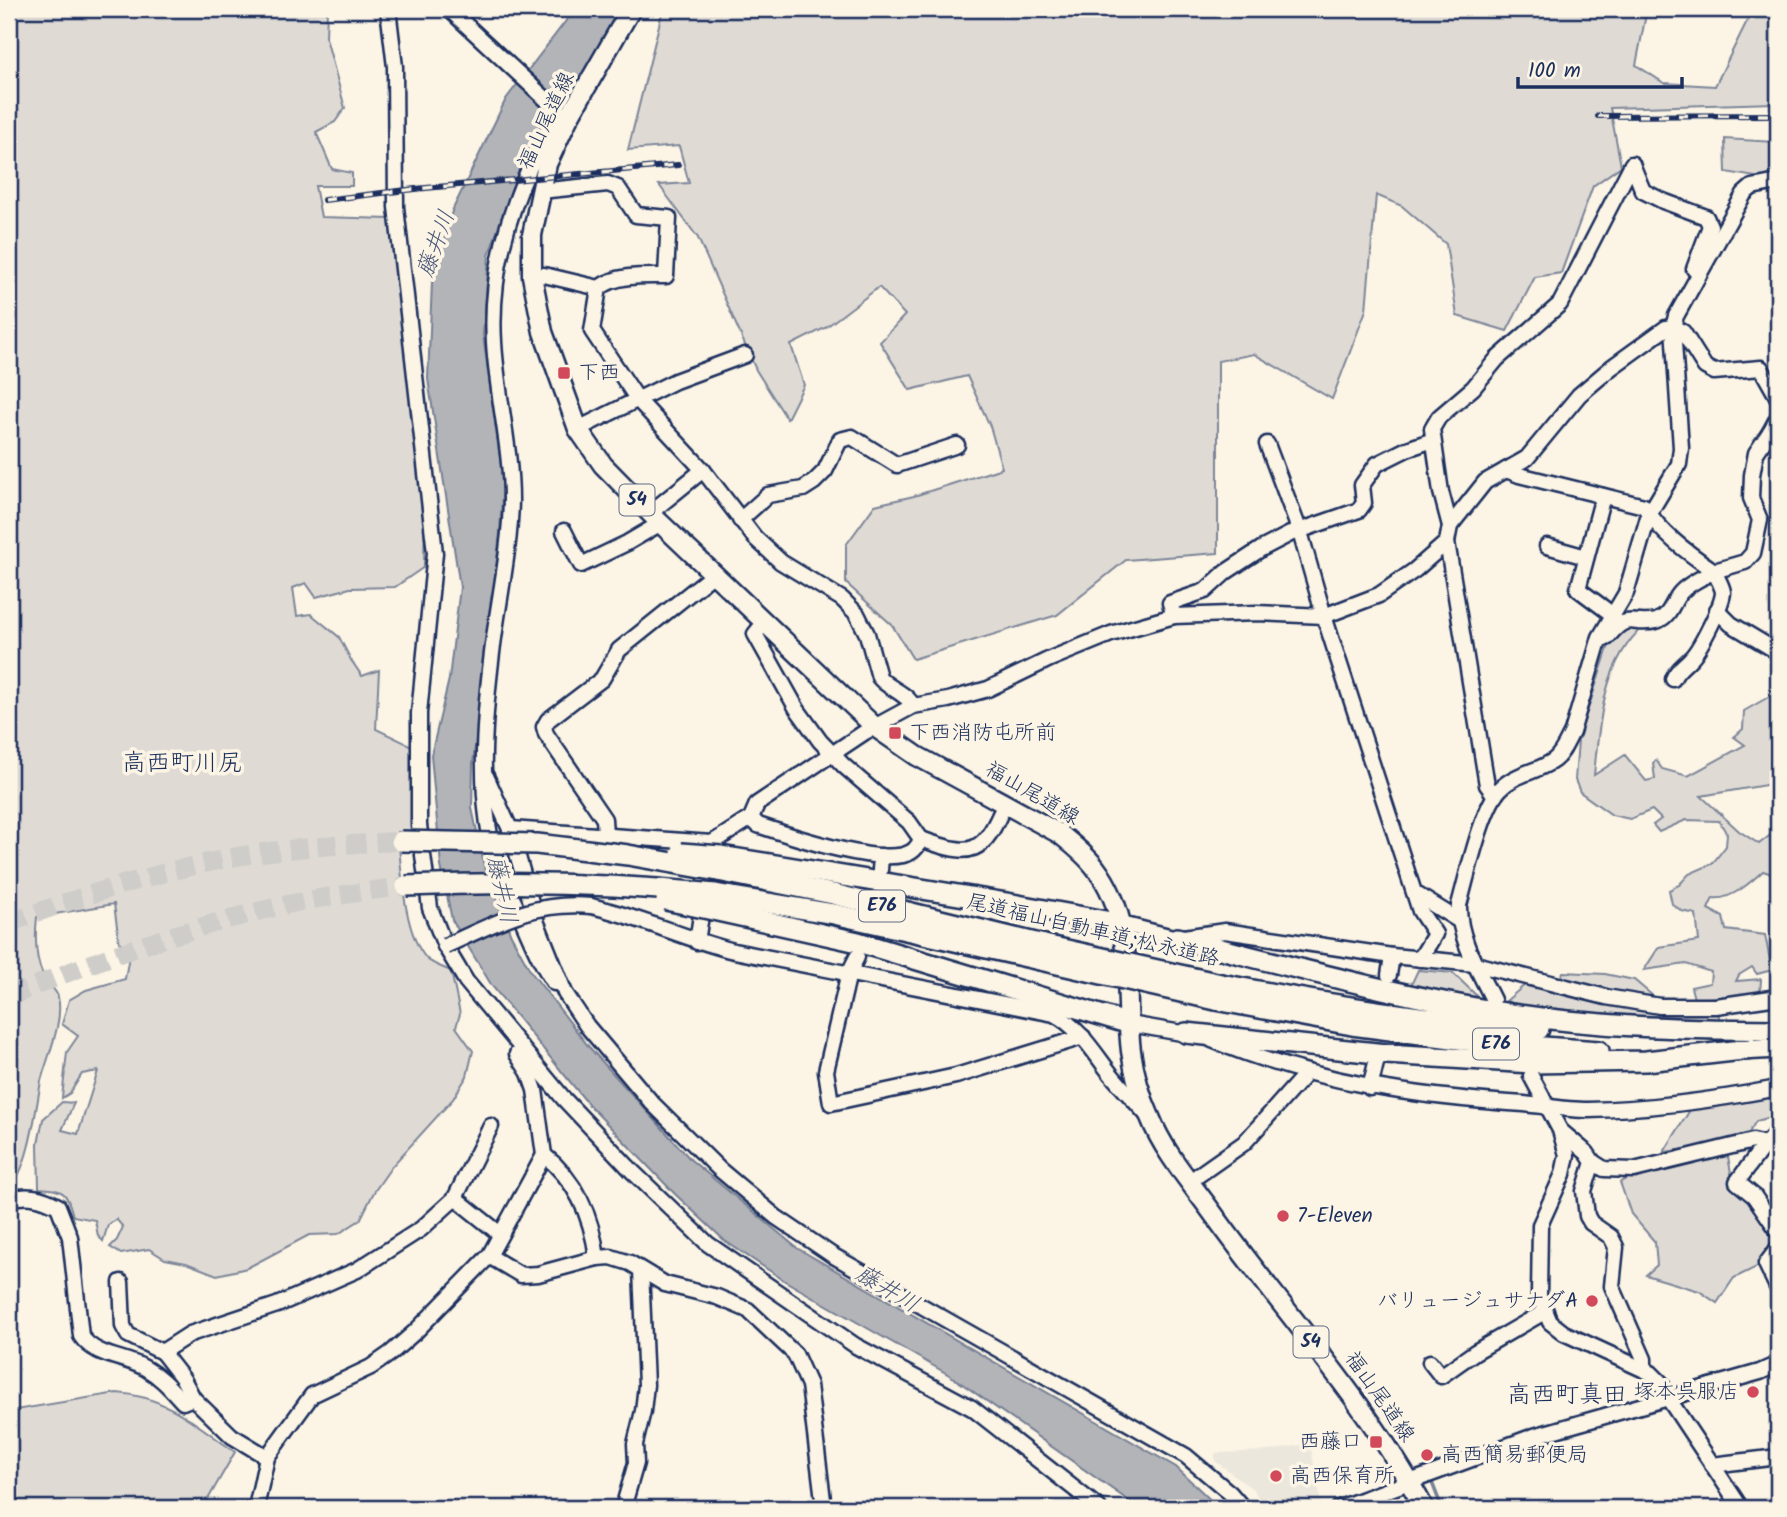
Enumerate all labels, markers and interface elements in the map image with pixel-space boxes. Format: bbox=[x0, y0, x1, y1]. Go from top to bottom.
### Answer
scale bar bbox=[1518, 46, 1682, 90]
text: 100 m bbox=[1528, 55, 1581, 88]
street label: 福山尾道線 bbox=[510, 66, 584, 176]
water label: 藤井川 bbox=[408, 205, 466, 283]
place label: 下西 bbox=[578, 357, 620, 390]
marker: 下西 bbox=[556, 365, 572, 381]
road number: 54 bbox=[620, 485, 654, 516]
place label: 下西消防屯所前 bbox=[909, 717, 1056, 750]
marker: 下西消防屯所前 bbox=[887, 725, 903, 741]
district label: 高西町川尻 bbox=[122, 744, 242, 783]
street label: 福山尾道線 bbox=[978, 753, 1086, 835]
water label: 藤井川 bbox=[476, 853, 526, 927]
street label: 尾道福山自動車道;松永道路 bbox=[963, 886, 1223, 976]
road number: E76 bbox=[859, 890, 905, 922]
road number: E76 bbox=[1473, 1028, 1519, 1060]
place label: 7-Eleven bbox=[1297, 1200, 1373, 1233]
marker: 7-Eleven bbox=[1275, 1208, 1291, 1224]
water label: 藤井川 bbox=[848, 1257, 926, 1323]
place label: バリュージュサナダA bbox=[1377, 1285, 1578, 1318]
marker: バリュージュサナダA bbox=[1584, 1293, 1600, 1309]
road number: 54 bbox=[1294, 1326, 1328, 1358]
street label: 福山尾道線 bbox=[1335, 1345, 1423, 1449]
district label: 高西町真田 bbox=[1507, 1376, 1627, 1415]
place label: 塚本呉服店 bbox=[1634, 1376, 1739, 1409]
marker: 塚本呉服店 bbox=[1745, 1384, 1761, 1400]
place label: 西藤口 bbox=[1299, 1426, 1362, 1459]
marker: 西藤口 bbox=[1368, 1434, 1384, 1450]
place label: 高西簡易郵便局 bbox=[1441, 1439, 1588, 1472]
marker: 高西簡易郵便局 bbox=[1419, 1447, 1435, 1463]
place label: 高西保育所 bbox=[1290, 1460, 1395, 1493]
marker: 高西保育所 bbox=[1268, 1468, 1284, 1484]

